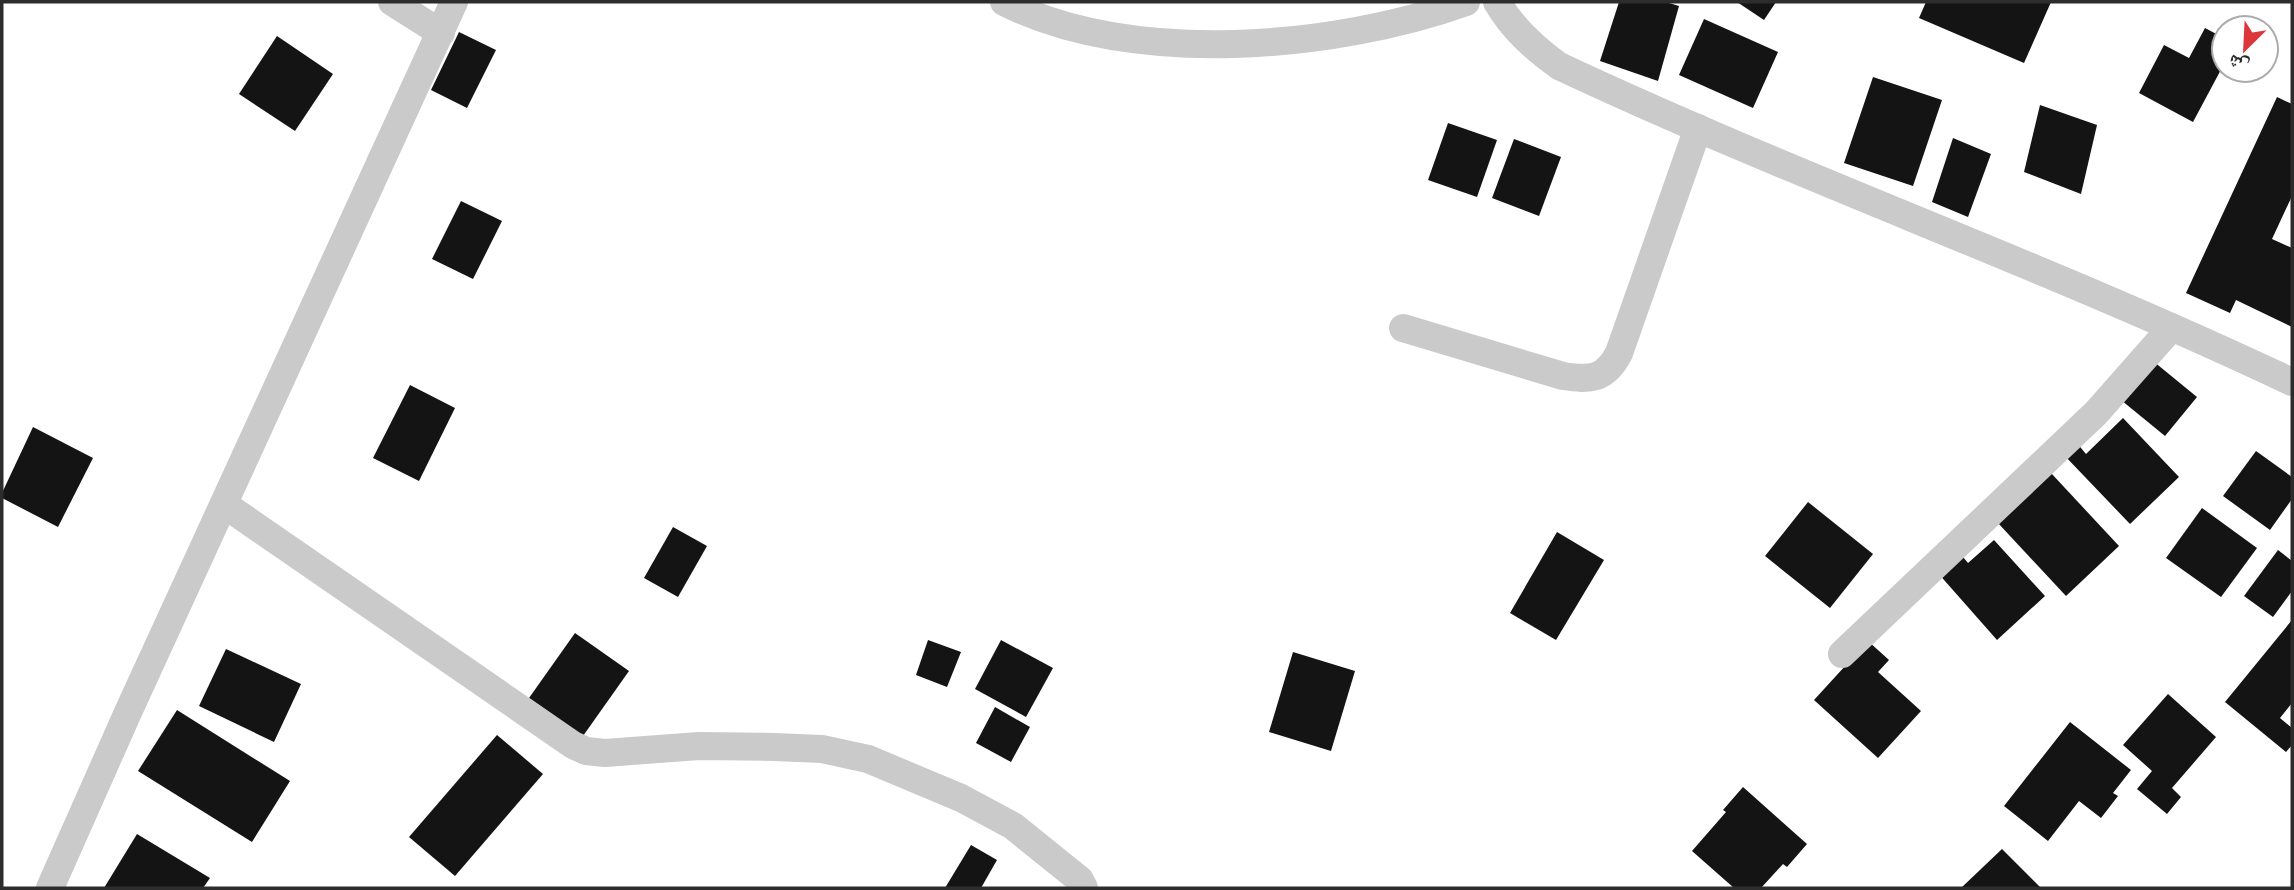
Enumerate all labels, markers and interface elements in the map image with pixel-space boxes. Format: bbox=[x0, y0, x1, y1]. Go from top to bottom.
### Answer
north arrow bbox=[2210, 14, 2280, 84]
text: ش bbox=[2224, 49, 2252, 80]

